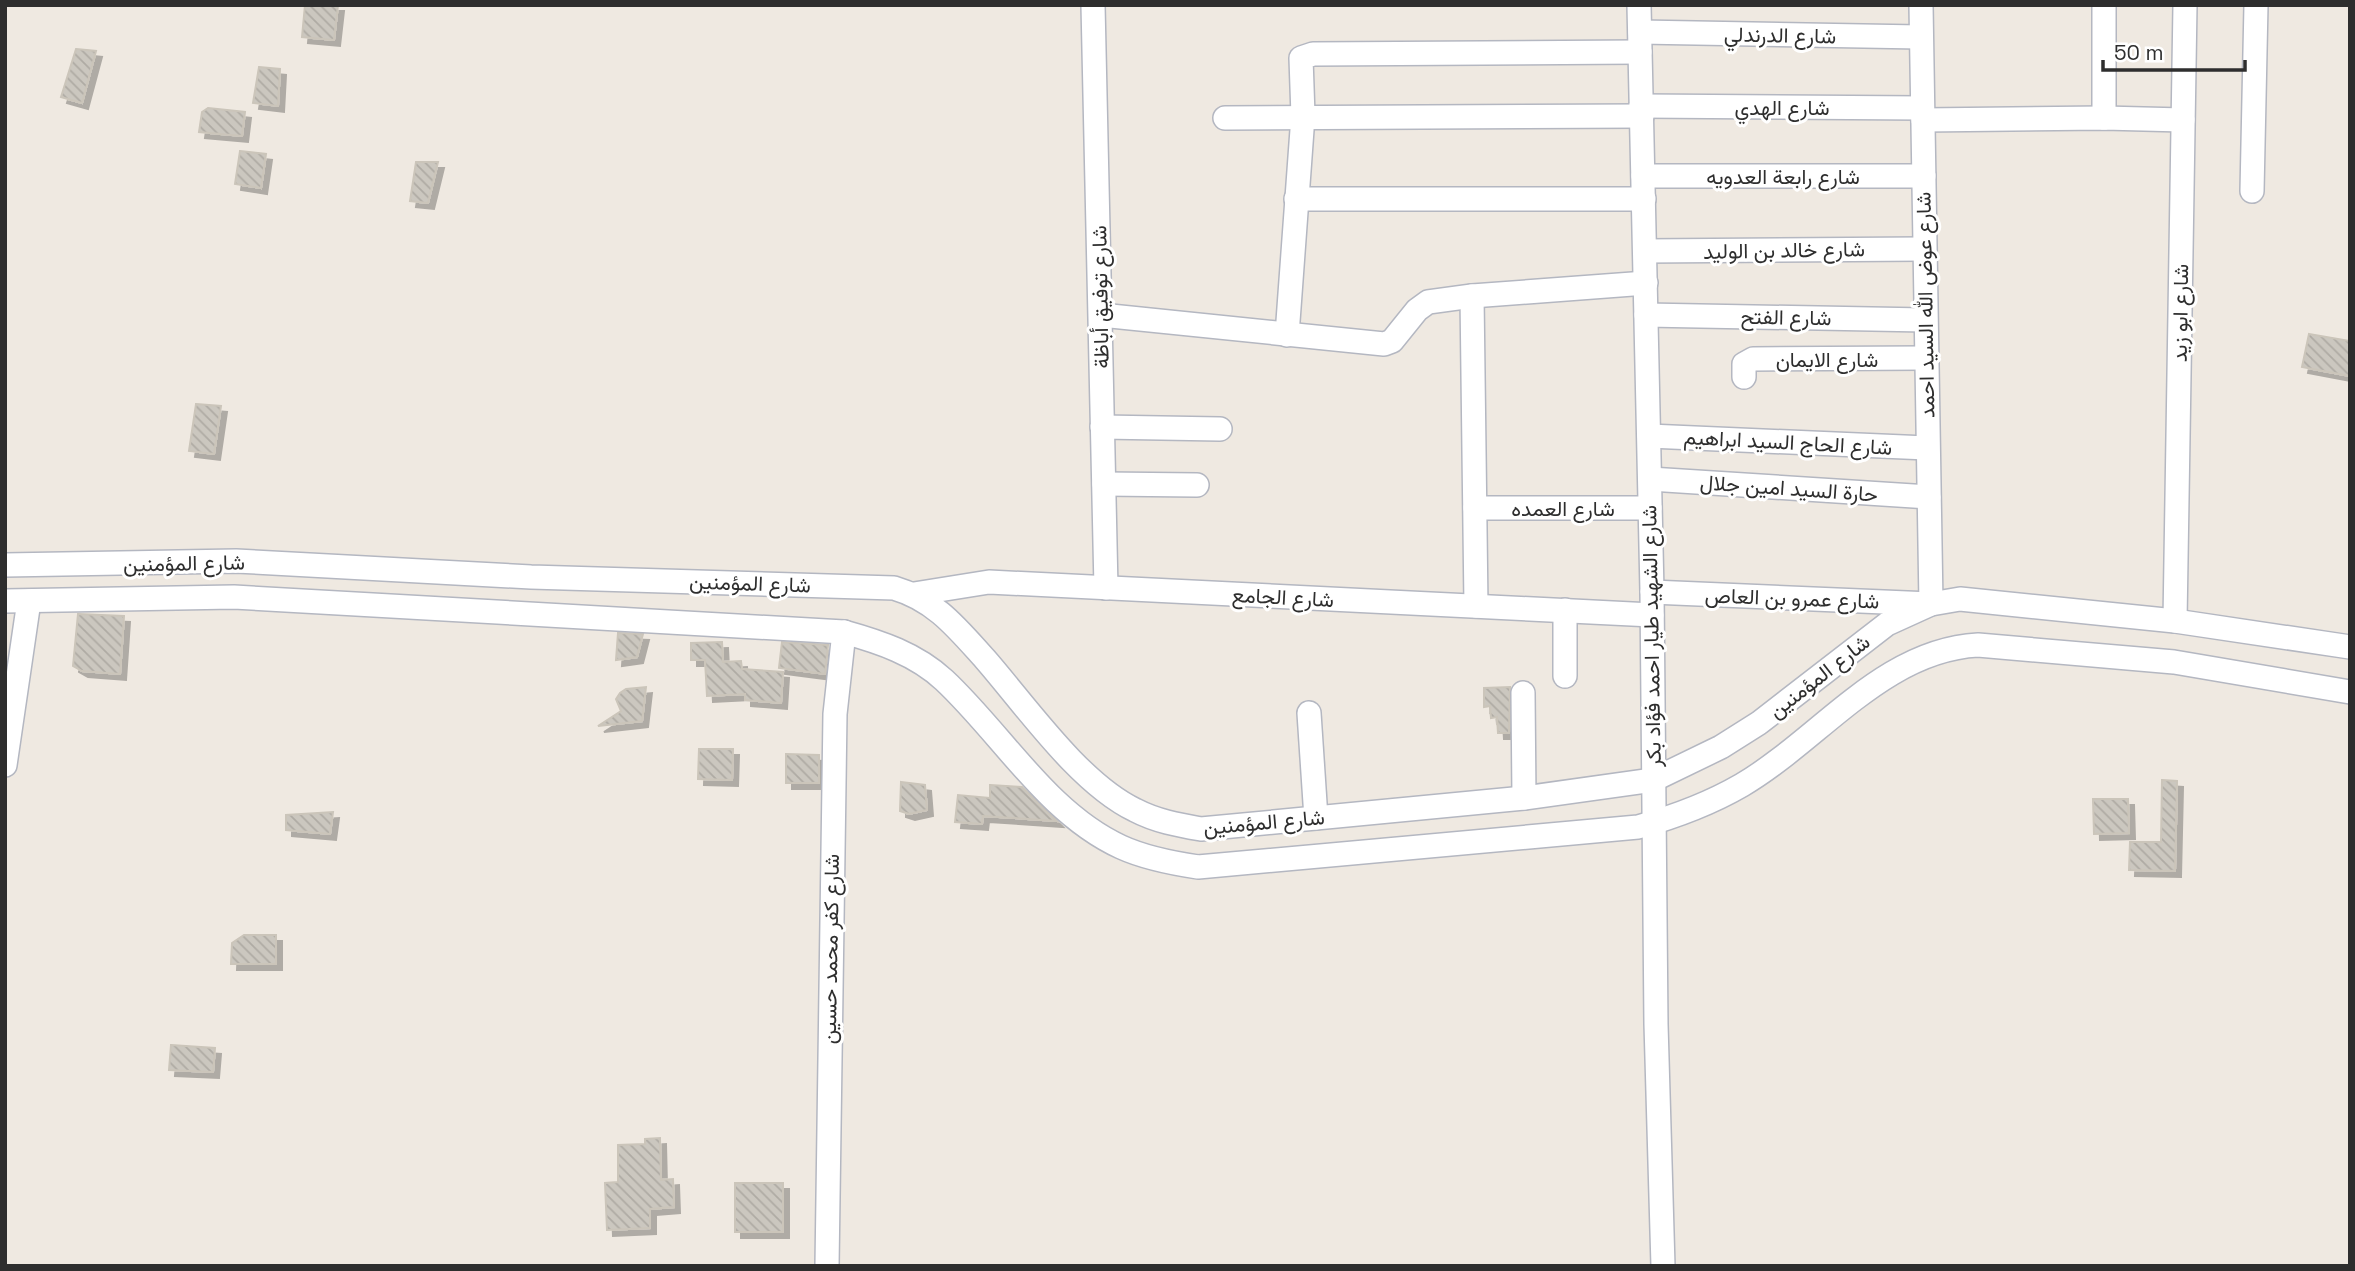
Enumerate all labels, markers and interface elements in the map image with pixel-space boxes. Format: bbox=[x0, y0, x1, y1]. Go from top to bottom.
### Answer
street label: شارع الدرندلي bbox=[1724, 21, 1836, 53]
scale bar bbox=[2103, 28, 2245, 72]
text: 50 m bbox=[2114, 39, 2164, 66]
street label: شارع الهدي bbox=[1735, 94, 1830, 125]
street label: شارع رابعة العدويه bbox=[1706, 163, 1860, 191]
street label: شارع عوض الله السيد احمد bbox=[1910, 192, 1941, 418]
street label: شارع توفيق أباظة bbox=[1085, 225, 1116, 369]
street label: شارع خالد بن الوليد bbox=[1703, 235, 1865, 266]
street label: شارع ابو زيد bbox=[2166, 264, 2195, 362]
street label: شارع الفتح bbox=[1740, 303, 1832, 332]
street label: شارع الايمان bbox=[1776, 346, 1878, 374]
street label: شارع الحاج السيد ابراهيم bbox=[1683, 423, 1893, 462]
street label: حارة السيد امين جلال bbox=[1699, 468, 1879, 508]
street label: شارع العمده bbox=[1511, 495, 1615, 523]
street label: شارع الشهيد طيار احمد فؤاد بكر bbox=[1635, 505, 1668, 768]
street label: شارع المؤمنين bbox=[123, 548, 245, 579]
street label: شارع المؤمنين bbox=[689, 567, 811, 600]
street label: شارع الجامع bbox=[1231, 581, 1335, 614]
street label: شارع عمرو بن العاص bbox=[1704, 581, 1880, 616]
street label: شارع المؤمنين bbox=[1763, 628, 1876, 725]
street label: شارع المؤمنين bbox=[1202, 803, 1326, 842]
street label: شارع كفر محمد حسين bbox=[815, 854, 846, 1044]

